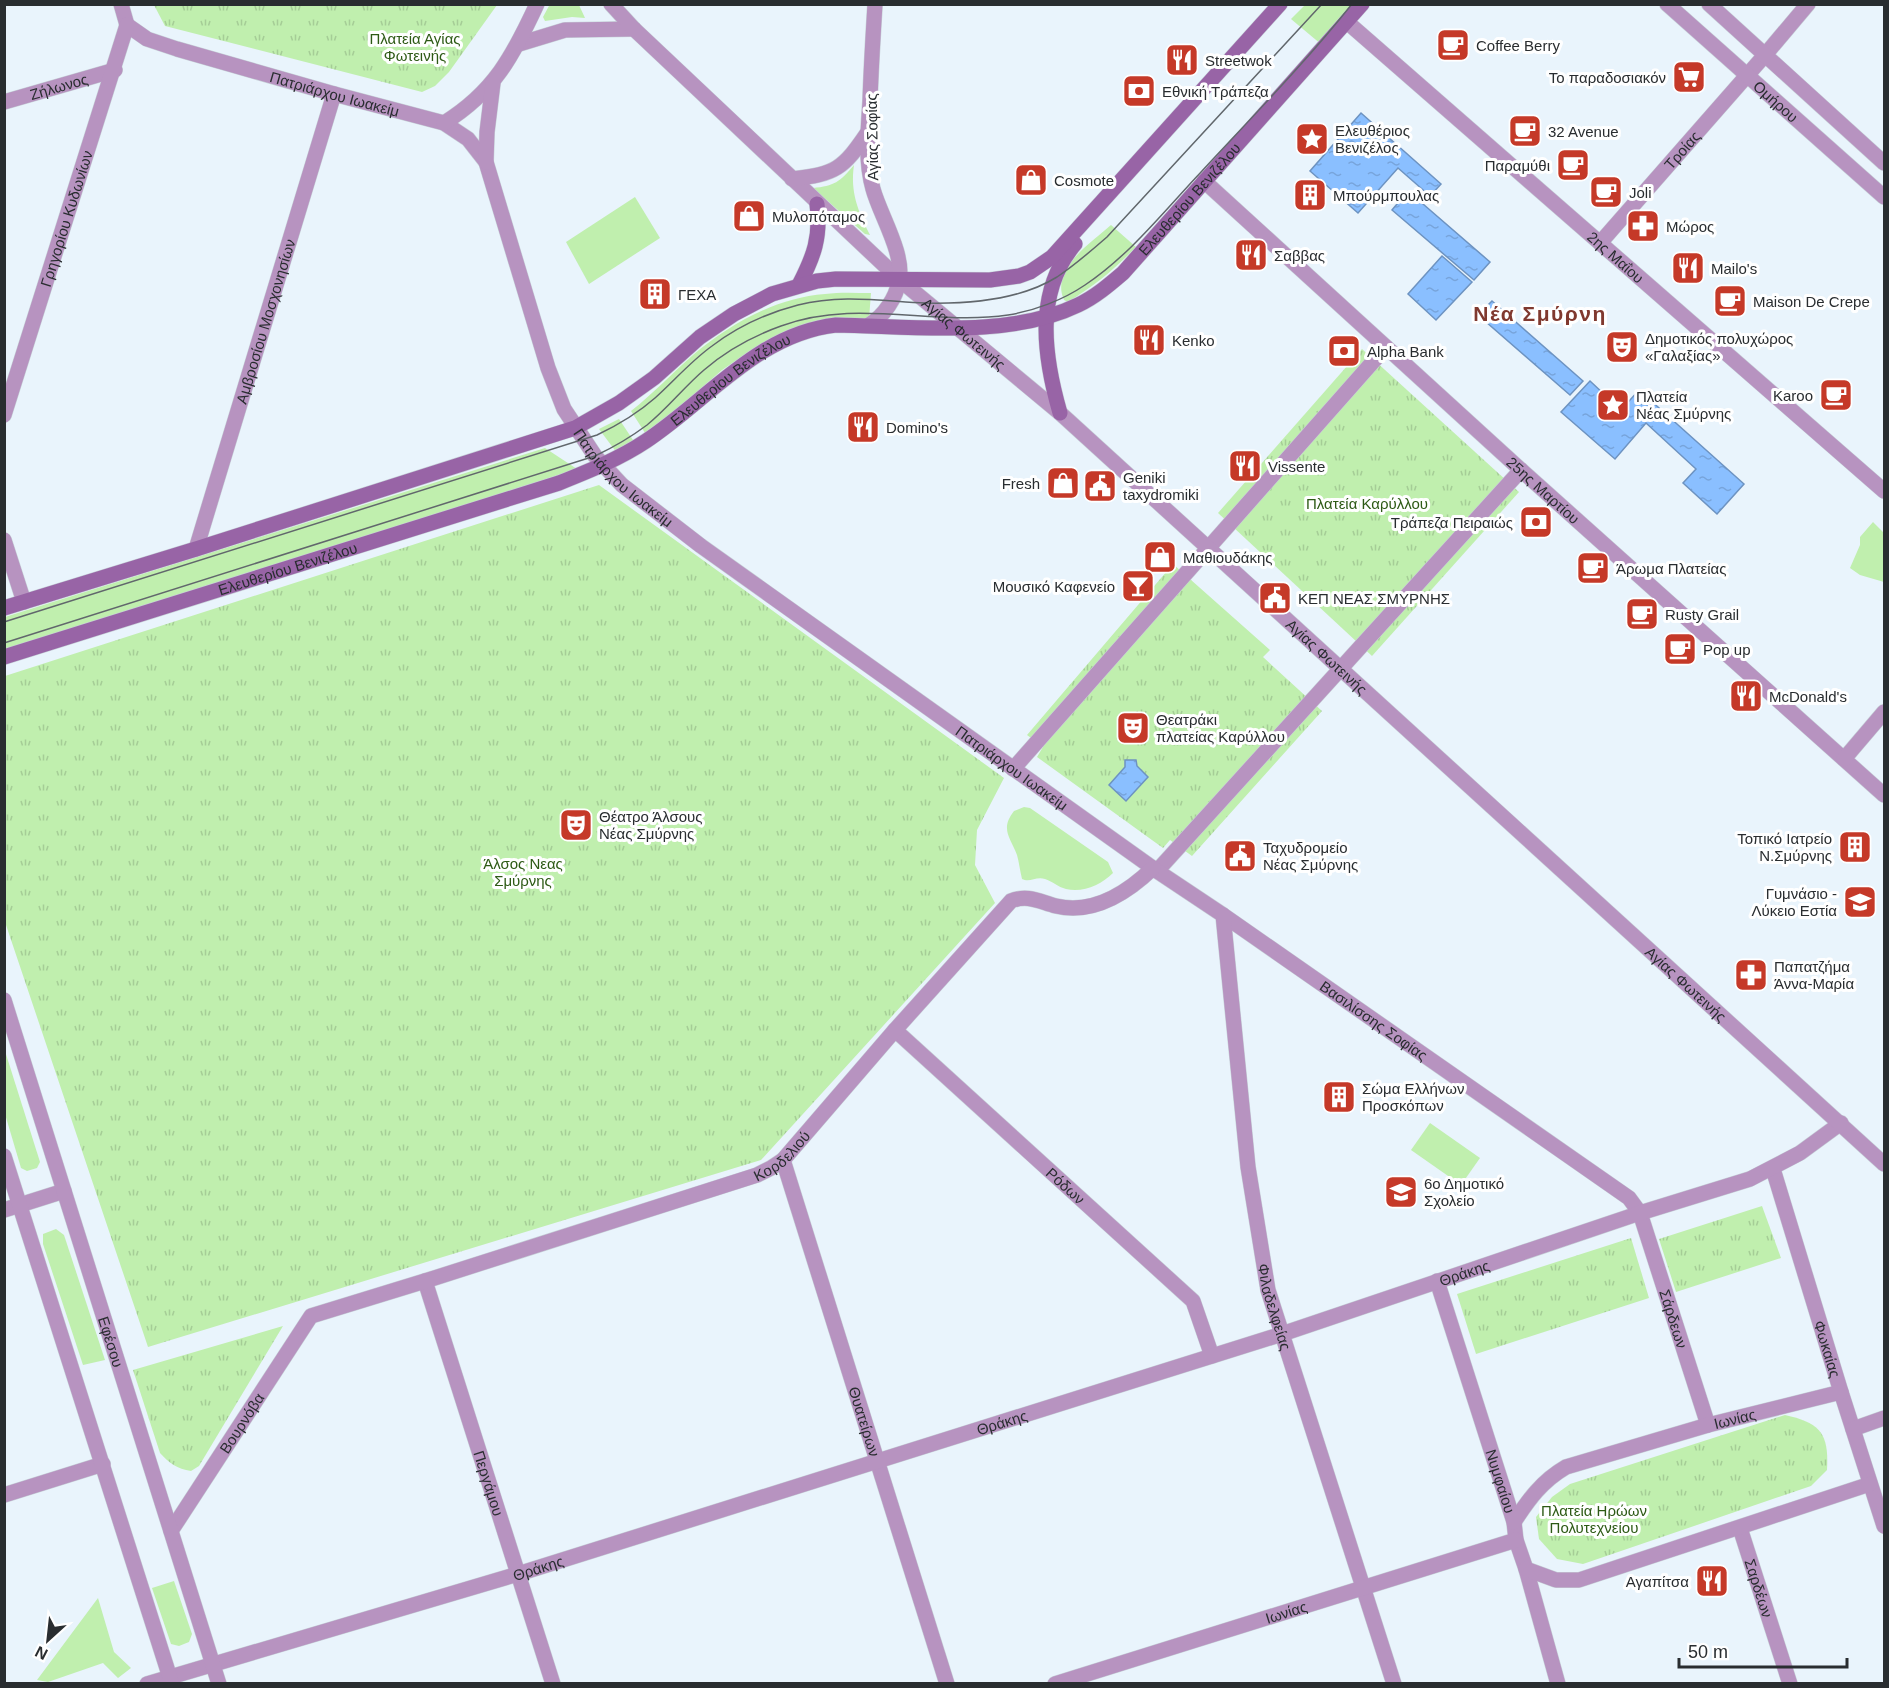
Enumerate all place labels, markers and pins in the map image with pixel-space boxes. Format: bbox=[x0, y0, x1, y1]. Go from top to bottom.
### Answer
cafe icon: Coffee Berry bbox=[1435, 27, 1471, 63]
place label: Coffee Berry bbox=[1476, 37, 1560, 54]
restaurant icon: Streetwok bbox=[1164, 42, 1200, 78]
place label: Streetwok bbox=[1205, 52, 1272, 69]
supermarket icon: Το παραδοσιακόν bbox=[1671, 59, 1707, 95]
place label: Το παραδοσιακόν bbox=[1549, 69, 1666, 86]
bank icon: Εθνική Τράπεζα bbox=[1121, 73, 1157, 109]
place label: Εθνική Τράπεζα bbox=[1162, 83, 1269, 100]
cafe icon: 32 Avenue bbox=[1507, 113, 1543, 149]
place icon: Ελευθέριος Βενιζέλος bbox=[1294, 121, 1330, 157]
place label: Ελευθέριος Βενιζέλος bbox=[1335, 122, 1410, 156]
place label: 32 Avenue bbox=[1548, 123, 1619, 140]
cafe icon: Παραμύθι bbox=[1555, 147, 1591, 183]
place label: Παραμύθι bbox=[1485, 157, 1550, 174]
shop icon: Cosmote bbox=[1013, 162, 1049, 198]
place label: Cosmote bbox=[1054, 172, 1114, 189]
cafe icon: Joli bbox=[1588, 174, 1624, 210]
building icon: Μπούρμπουλας bbox=[1292, 177, 1328, 213]
place label: Joli bbox=[1629, 184, 1652, 201]
place label: Μπούρμπουλας bbox=[1333, 187, 1439, 204]
shop icon: Μυλοπόταμος bbox=[731, 198, 767, 234]
place label: Μυλοπόταμος bbox=[772, 208, 865, 225]
pharmacy icon: Μώρος bbox=[1625, 208, 1661, 244]
place label: Μώρος bbox=[1666, 218, 1714, 235]
restaurant icon: Σαββας bbox=[1233, 237, 1269, 273]
place label: Σαββας bbox=[1274, 247, 1325, 264]
restaurant icon: Mailo's bbox=[1670, 250, 1706, 286]
place label: Mailo's bbox=[1711, 260, 1757, 277]
building icon: ΓΕΧΑ bbox=[637, 276, 673, 312]
cafe icon: Maison De Crepe bbox=[1712, 283, 1748, 319]
place label: ΓΕΧΑ bbox=[678, 286, 716, 303]
place label: Maison De Crepe bbox=[1753, 293, 1870, 310]
restaurant icon: Kenko bbox=[1131, 322, 1167, 358]
theatre icon: Δημοτικός πολυχώρος «Γαλαξίας» bbox=[1604, 329, 1640, 365]
place label: Δημοτικός πολυχώρος «Γαλαξίας» bbox=[1645, 330, 1793, 364]
place label: Kenko bbox=[1172, 332, 1215, 349]
bank icon: Alpha Bank bbox=[1326, 333, 1362, 369]
place label: Alpha Bank bbox=[1367, 343, 1444, 360]
cafe icon: Karoo bbox=[1818, 377, 1854, 413]
place icon: Πλατεία Νέας Σμύρνης bbox=[1595, 387, 1631, 423]
place label: Karoo bbox=[1773, 387, 1813, 404]
place label: Πλατεία Νέας Σμύρνης bbox=[1636, 388, 1731, 422]
restaurant icon: Domino's bbox=[845, 409, 881, 445]
place label: Domino's bbox=[886, 419, 948, 436]
restaurant icon: Vissente bbox=[1227, 448, 1263, 484]
place label: Vissente bbox=[1268, 458, 1325, 475]
shop icon: Fresh bbox=[1045, 465, 1081, 501]
public building icon: Geniki taxydromiki bbox=[1082, 468, 1118, 504]
place label: Geniki taxydromiki bbox=[1123, 469, 1199, 503]
place label: Fresh bbox=[1002, 475, 1040, 492]
bank icon: Τράπεζα Πειραιώς bbox=[1518, 504, 1554, 540]
place label: Τράπεζα Πειραιώς bbox=[1391, 514, 1513, 531]
shop icon: Μαθιουδάκης bbox=[1142, 539, 1178, 575]
place label: Μαθιουδάκης bbox=[1183, 549, 1272, 566]
cafe icon: Άρωμα Πλατείας bbox=[1575, 550, 1611, 586]
place label: Άρωμα Πλατείας bbox=[1616, 560, 1726, 577]
bar icon: Μουσικό Καφενείο bbox=[1120, 568, 1156, 604]
place label: Μουσικό Καφενείο bbox=[993, 578, 1115, 595]
public building icon: ΚΕΠ ΝΕΑΣ ΣΜΥΡΝΗΣ bbox=[1257, 580, 1293, 616]
place label: ΚΕΠ ΝΕΑΣ ΣΜΥΡΝΗΣ bbox=[1298, 590, 1450, 607]
cafe icon: Rusty Grail bbox=[1624, 596, 1660, 632]
place label: Rusty Grail bbox=[1665, 606, 1739, 623]
cafe icon: Pop up bbox=[1662, 631, 1698, 667]
place label: Pop up bbox=[1703, 641, 1751, 658]
restaurant icon: McDonald's bbox=[1728, 678, 1764, 714]
place label: McDonald's bbox=[1769, 688, 1847, 705]
theatre icon: Θεατράκι πλατείας Καρύλλου bbox=[1115, 710, 1151, 746]
place label: Θεατράκι πλατείας Καρύλλου bbox=[1156, 711, 1285, 745]
theatre icon: Θέατρο Άλσους Νέας Σμύρνης bbox=[558, 807, 594, 843]
place label: Θέατρο Άλσους Νέας Σμύρνης bbox=[599, 808, 702, 842]
building icon: Τοπικό Ιατρείο Ν.Σμύρνης bbox=[1837, 829, 1873, 865]
place label: Τοπικό Ιατρείο Ν.Σμύρνης bbox=[1737, 830, 1832, 864]
public building icon: Ταχυδρομείο Νέας Σμύρνης bbox=[1222, 838, 1258, 874]
place label: Ταχυδρομείο Νέας Σμύρνης bbox=[1263, 839, 1358, 873]
school or university icon: Γυμνάσιο - Λύκειο Εστία bbox=[1842, 884, 1878, 920]
place label: Γυμνάσιο - Λύκειο Εστία bbox=[1752, 885, 1837, 919]
pharmacy icon: Παπατζήμα Άννα-Μαρία bbox=[1733, 957, 1769, 993]
place label: Παπατζήμα Άννα-Μαρία bbox=[1774, 958, 1854, 992]
building icon: Σώμα Ελλήνων Προσκόπων bbox=[1321, 1079, 1357, 1115]
place label: Σώμα Ελλήνων Προσκόπων bbox=[1362, 1080, 1465, 1114]
school or university icon: 6ο Δημοτικό Σχολείο bbox=[1383, 1174, 1419, 1210]
place label: 6ο Δημοτικό Σχολείο bbox=[1424, 1175, 1504, 1209]
restaurant icon: Αγαπίτσα bbox=[1694, 1563, 1730, 1599]
place label: Αγαπίτσα bbox=[1626, 1573, 1689, 1590]

